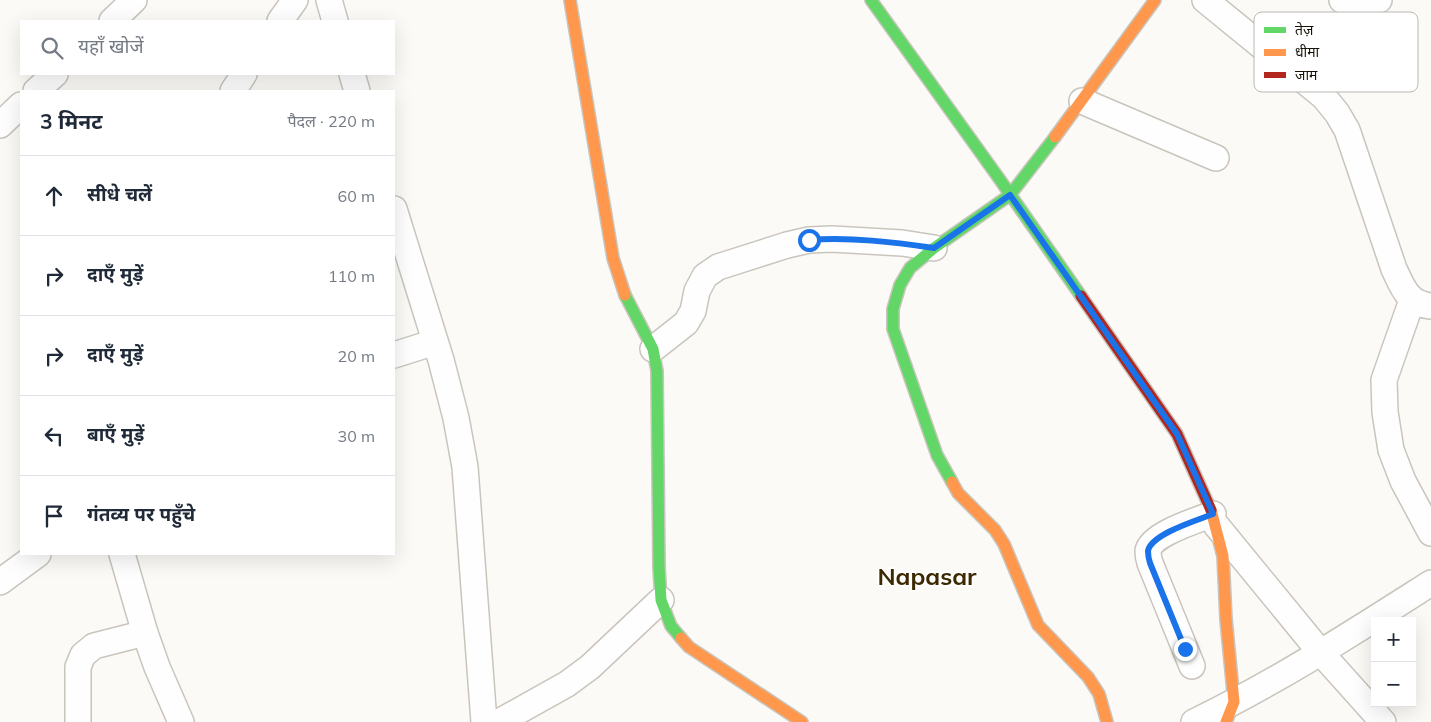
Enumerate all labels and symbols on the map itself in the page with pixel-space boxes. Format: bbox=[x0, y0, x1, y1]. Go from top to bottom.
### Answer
legend bbox=[1254, 12, 1418, 92]
text: तेज़ bbox=[1295, 21, 1314, 39]
text: धीमा bbox=[1295, 43, 1320, 61]
text: जाम bbox=[1295, 66, 1318, 84]
route start bbox=[798, 229, 821, 252]
district label: Napasar bbox=[877, 561, 977, 591]
route end bbox=[1174, 638, 1197, 661]

